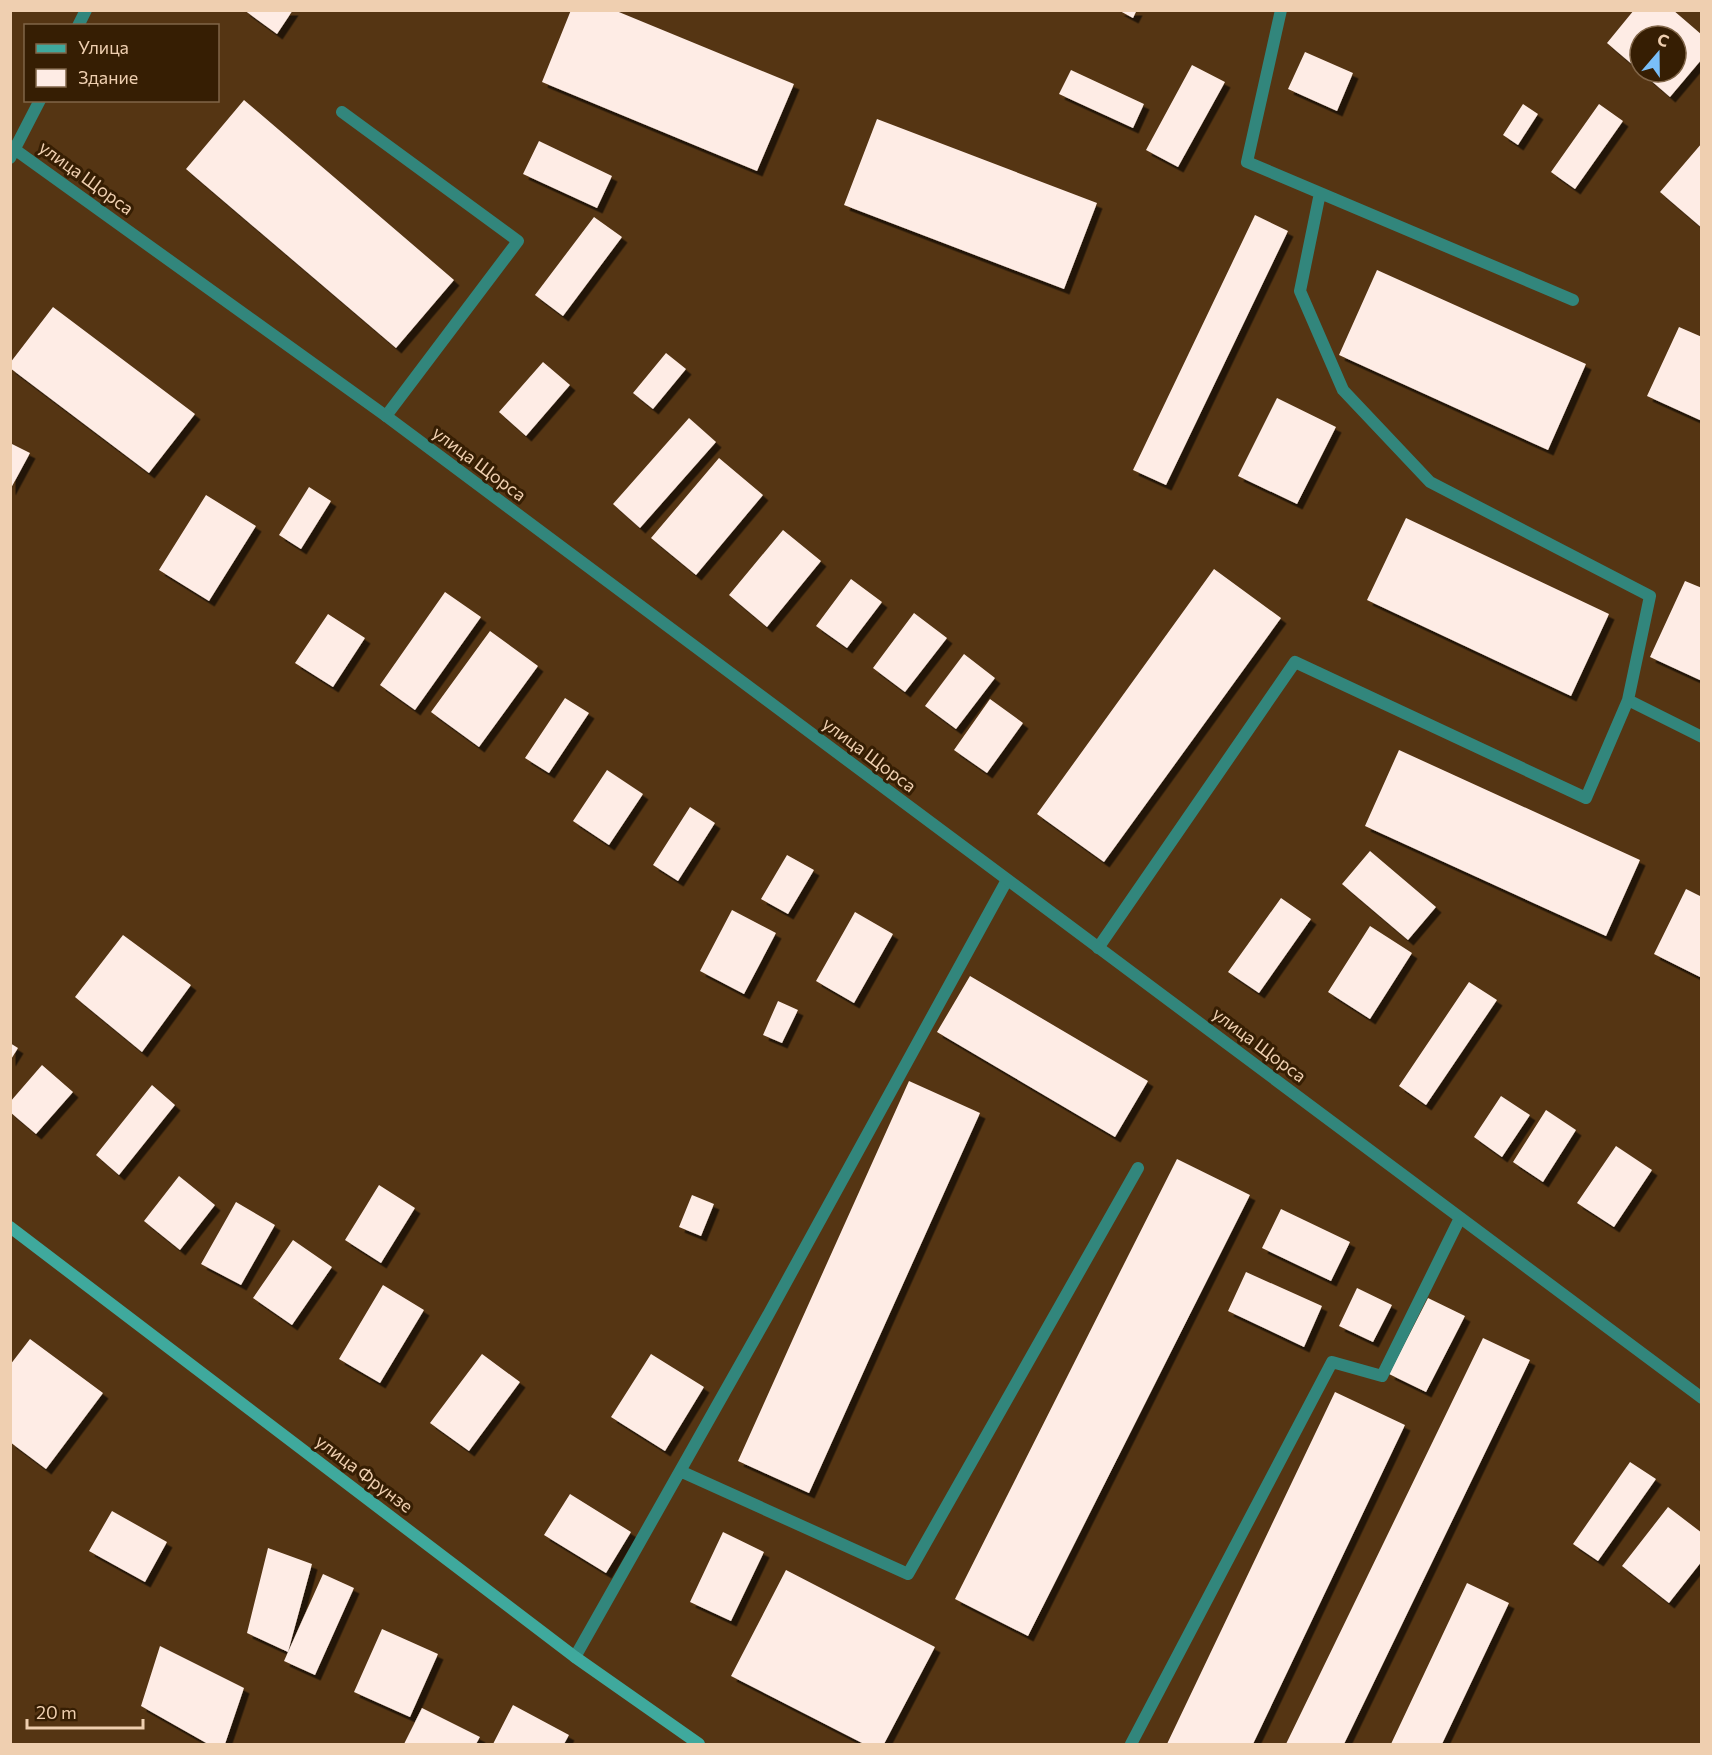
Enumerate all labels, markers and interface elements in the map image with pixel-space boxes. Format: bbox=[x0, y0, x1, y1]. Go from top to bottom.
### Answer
legend bbox=[24, 24, 219, 102]
north arrow bbox=[1628, 24, 1688, 84]
text: С bbox=[1655, 29, 1672, 50]
text: Улица bbox=[78, 36, 129, 58]
text: Здание bbox=[78, 66, 138, 88]
street label: улица Щорса bbox=[35, 136, 138, 219]
street label: улица Щорса bbox=[428, 421, 531, 506]
street label: улица Щорса bbox=[818, 712, 921, 797]
street label: улица Щорса bbox=[1208, 1002, 1311, 1087]
street label: улица Фрунзе bbox=[312, 1429, 418, 1517]
scale bar bbox=[27, 1692, 142, 1730]
text: 20 m bbox=[36, 1701, 77, 1723]

